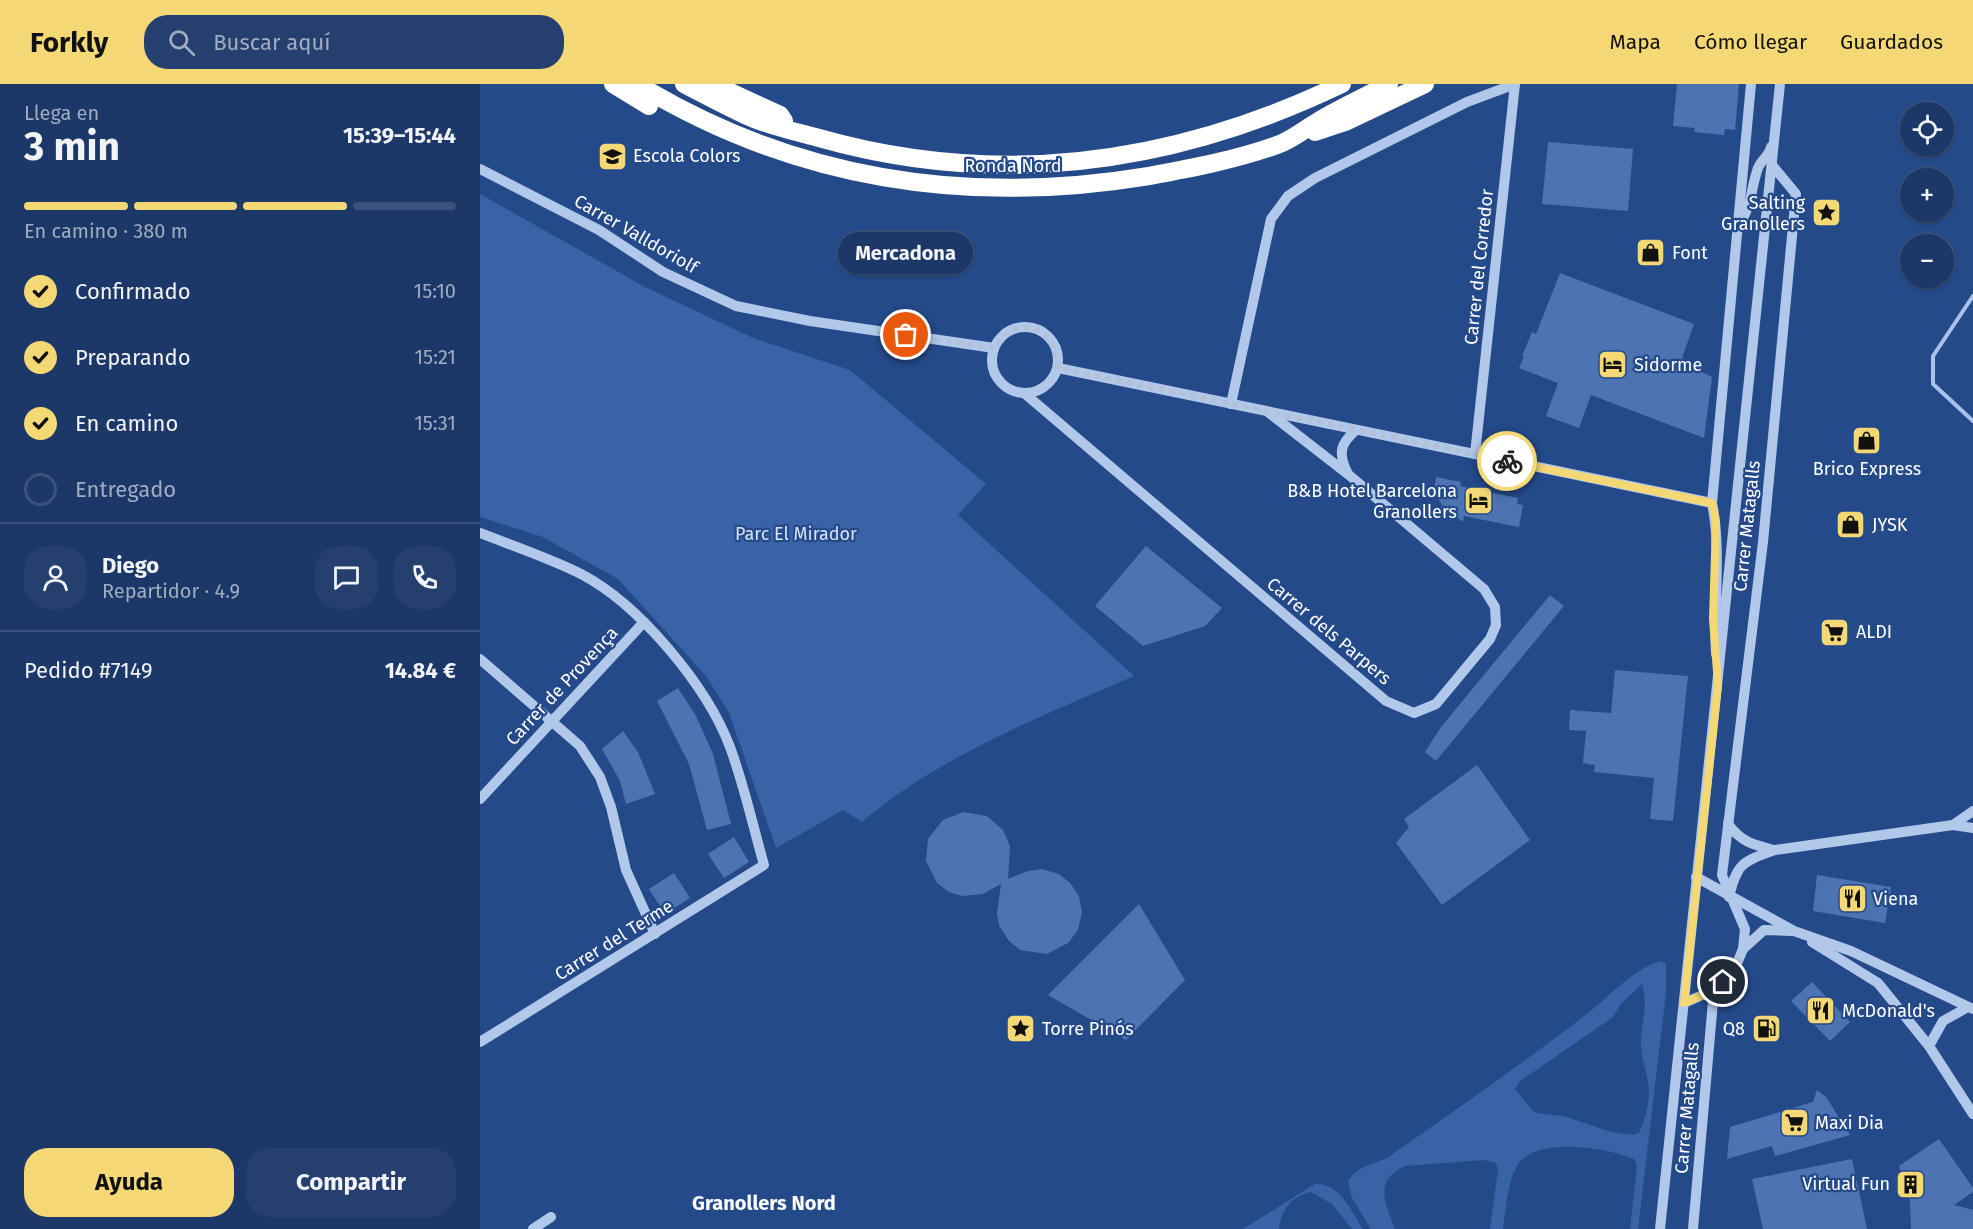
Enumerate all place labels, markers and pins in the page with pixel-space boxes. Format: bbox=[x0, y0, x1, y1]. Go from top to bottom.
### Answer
school or university icon: Escola Colors bbox=[596, 140, 628, 172]
place label: Escola Colors bbox=[633, 145, 740, 167]
place label: Salting Granollers bbox=[1721, 192, 1806, 235]
place icon: Salting Granollers bbox=[1810, 197, 1842, 229]
callout: Mercadona bbox=[838, 233, 974, 275]
shop icon: Font bbox=[1635, 237, 1667, 269]
place label: Font bbox=[1672, 242, 1708, 264]
pin bbox=[880, 309, 931, 360]
hotel icon: Sidorme bbox=[1597, 349, 1629, 381]
place label: Sidorme bbox=[1634, 354, 1702, 376]
shop icon: Brico Express bbox=[1851, 424, 1883, 456]
place label: Brico Express bbox=[1813, 458, 1921, 480]
place label: B&B Hotel Barcelona Granollers bbox=[1287, 480, 1457, 523]
hotel icon: B&B Hotel Barcelona Granollers bbox=[1462, 485, 1494, 517]
shop icon: JYSK bbox=[1835, 509, 1867, 541]
place label: JYSK bbox=[1872, 514, 1908, 536]
supermarket icon: ALDI bbox=[1819, 616, 1851, 648]
place label: ALDI bbox=[1856, 621, 1892, 643]
restaurant icon: Viena bbox=[1836, 883, 1868, 915]
place label: Viena bbox=[1873, 888, 1918, 910]
pin bbox=[1697, 956, 1748, 1007]
restaurant icon: McDonald's bbox=[1805, 995, 1837, 1027]
place label: McDonald's bbox=[1842, 1000, 1935, 1022]
place icon: Torre Pinós bbox=[1005, 1013, 1037, 1045]
fuel station icon: Q8 bbox=[1750, 1013, 1782, 1045]
place label: Torre Pinós bbox=[1042, 1018, 1134, 1040]
place label: Q8 bbox=[1723, 1018, 1745, 1040]
supermarket icon: Maxi Dia bbox=[1778, 1107, 1810, 1139]
place label: Maxi Dia bbox=[1815, 1112, 1884, 1134]
building icon: Virtual Fun bbox=[1895, 1168, 1927, 1200]
place label: Virtual Fun bbox=[1802, 1173, 1890, 1195]

